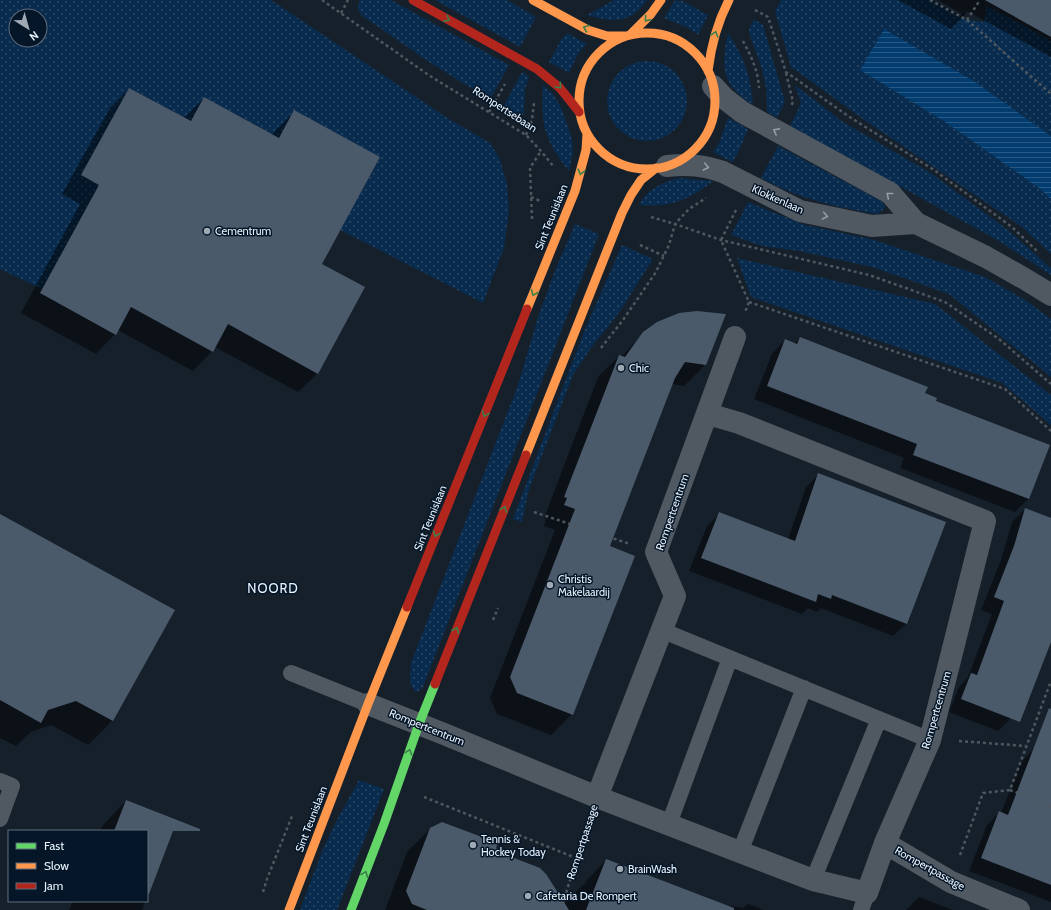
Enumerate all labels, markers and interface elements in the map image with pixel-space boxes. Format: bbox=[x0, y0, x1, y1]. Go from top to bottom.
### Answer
north arrow bbox=[8, 8, 48, 48]
one-way arrow bbox=[443, 14, 451, 22]
one-way arrow bbox=[645, 14, 652, 22]
one-way arrow bbox=[583, 25, 590, 33]
text: N bbox=[27, 28, 41, 44]
one-way arrow bbox=[710, 31, 718, 38]
one-way arrow bbox=[554, 81, 561, 88]
street label: Rompertsebaan bbox=[470, 83, 540, 135]
one-way arrow bbox=[773, 129, 780, 136]
one-way arrow bbox=[702, 162, 709, 170]
one-way arrow bbox=[577, 168, 586, 175]
street label: Klokkenlaan bbox=[750, 181, 806, 217]
street label: Sint Teunislaan bbox=[531, 182, 571, 252]
one-way arrow bbox=[887, 192, 894, 199]
one-way arrow bbox=[822, 212, 828, 220]
place label: Cementrum bbox=[215, 224, 272, 238]
marker: Cementrum bbox=[202, 226, 212, 236]
one-way arrow bbox=[530, 289, 538, 296]
place label: Chic bbox=[629, 361, 649, 375]
marker: Chic bbox=[616, 363, 626, 373]
one-way arrow bbox=[482, 409, 490, 417]
street label: Rompertcentrum bbox=[652, 471, 692, 552]
street label: Sint Teunislaan bbox=[410, 483, 450, 553]
one-way arrow bbox=[499, 506, 507, 513]
one-way arrow bbox=[433, 531, 441, 538]
place label: Christis Makelaardij bbox=[558, 572, 610, 599]
district label: NOORD bbox=[247, 580, 299, 596]
marker: Christis Makelaardij bbox=[545, 580, 555, 590]
one-way arrow bbox=[451, 627, 459, 635]
street label: Rompertcentrum bbox=[918, 669, 954, 750]
street label: Rompertcentrum bbox=[387, 705, 467, 749]
one-way arrow bbox=[405, 748, 413, 755]
street label: Sint Teunislaan bbox=[292, 784, 330, 854]
street label: Rompertpassage bbox=[563, 802, 601, 881]
legend bbox=[8, 830, 148, 902]
place label: Tennis & Hockey Today bbox=[481, 832, 546, 859]
text: Fast bbox=[44, 838, 64, 853]
marker: Tennis & Hockey Today bbox=[468, 840, 478, 850]
street label: Rompertpassage bbox=[893, 843, 968, 893]
text: Slow bbox=[44, 858, 69, 873]
place label: BrainWash bbox=[628, 862, 677, 876]
marker: BrainWash bbox=[615, 864, 625, 874]
one-way arrow bbox=[360, 870, 368, 877]
text: Jam bbox=[43, 878, 63, 893]
place label: Cafetaria De Rompert bbox=[536, 889, 637, 903]
marker: Cafetaria De Rompert bbox=[523, 891, 533, 901]

